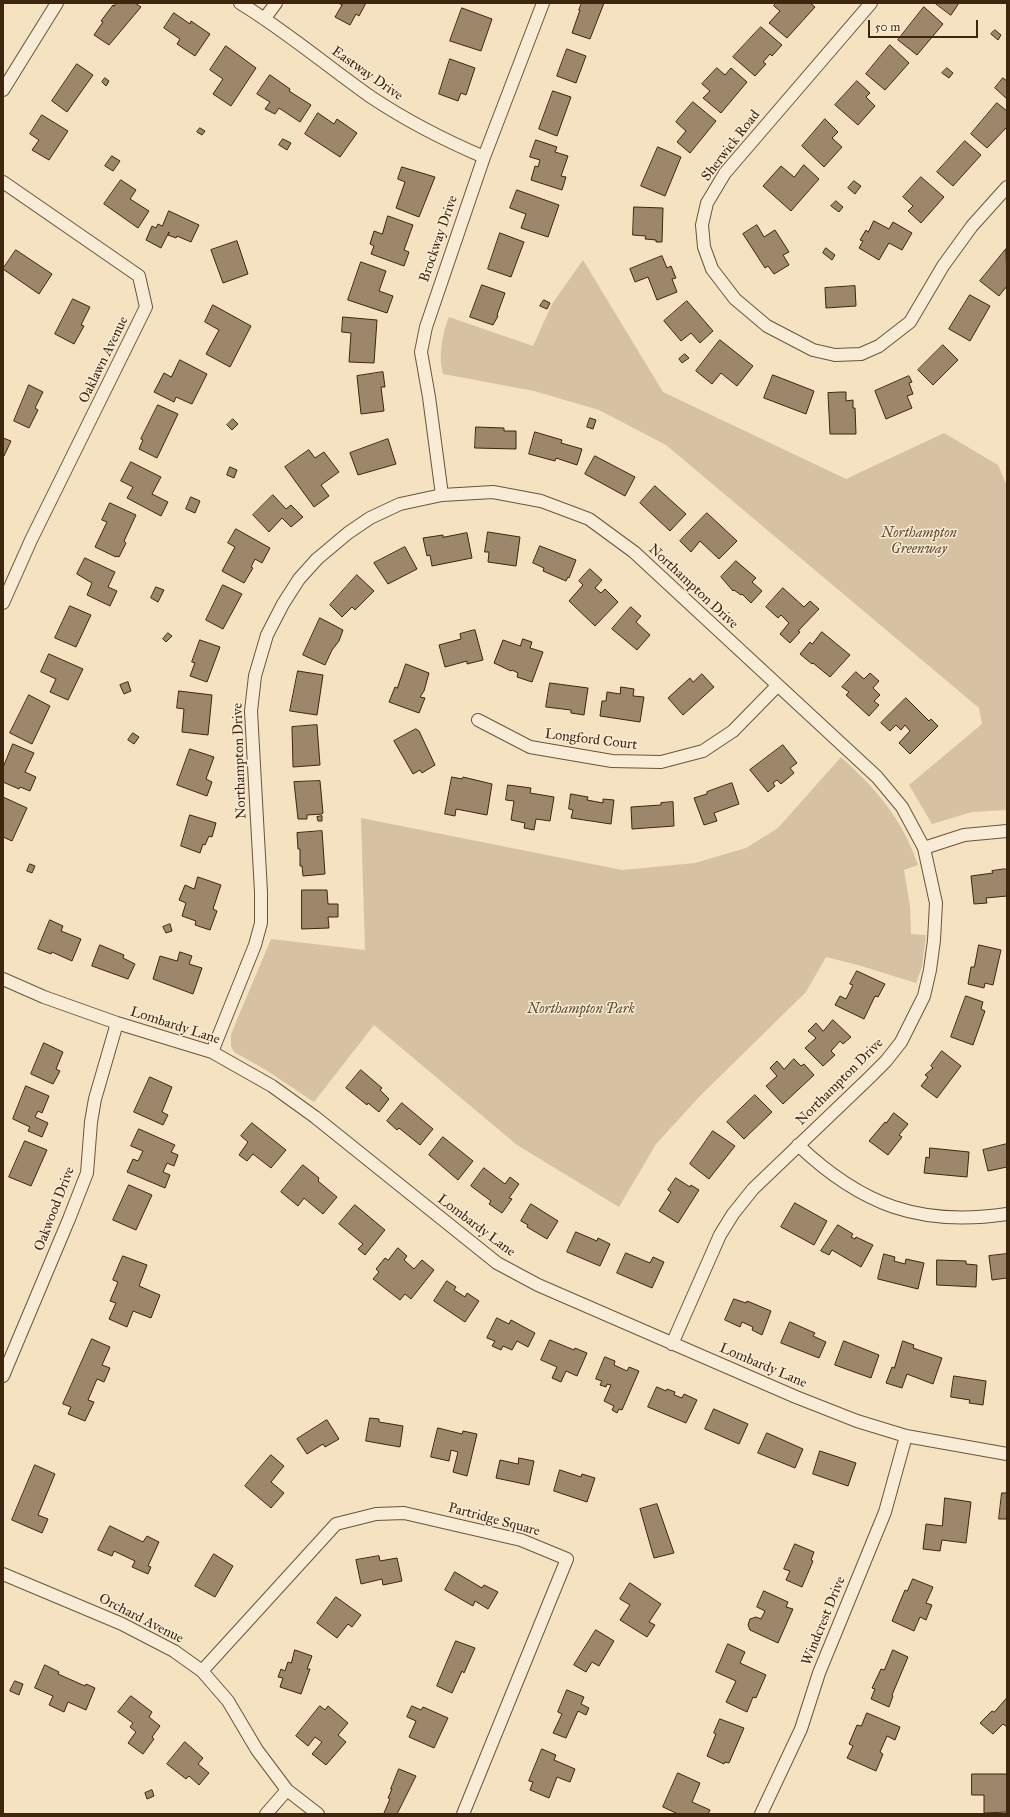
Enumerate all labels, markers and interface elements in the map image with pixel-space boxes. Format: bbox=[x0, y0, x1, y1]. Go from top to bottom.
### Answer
scale bar bbox=[870, 12, 980, 38]
text: 50 m bbox=[875, 20, 900, 34]
street label: Eastway Drive bbox=[328, 43, 406, 105]
street label: Sherwick Road bbox=[698, 107, 764, 185]
street label: Brockway Drive bbox=[416, 193, 462, 285]
street label: Oaklawn Avenue bbox=[76, 314, 132, 406]
park label: Northampton Greenway bbox=[881, 526, 957, 558]
street label: Northampton Drive bbox=[645, 541, 741, 633]
street label: Northampton Drive bbox=[230, 702, 250, 820]
street label: Longford Court bbox=[544, 726, 638, 754]
park label: Northampton Park bbox=[527, 1002, 635, 1018]
street label: Lombardy Lane bbox=[128, 1004, 222, 1048]
street label: Northampton Drive bbox=[793, 1035, 887, 1129]
street label: Oakwood Drive bbox=[31, 1164, 79, 1254]
street label: Lombardy Lane bbox=[434, 1191, 518, 1261]
street label: Lombardy Lane bbox=[717, 1340, 809, 1392]
street label: Partridge Square bbox=[446, 1500, 542, 1540]
street label: Windcrest Drive bbox=[799, 1574, 849, 1668]
street label: Orchard Avenue bbox=[96, 1590, 186, 1648]

